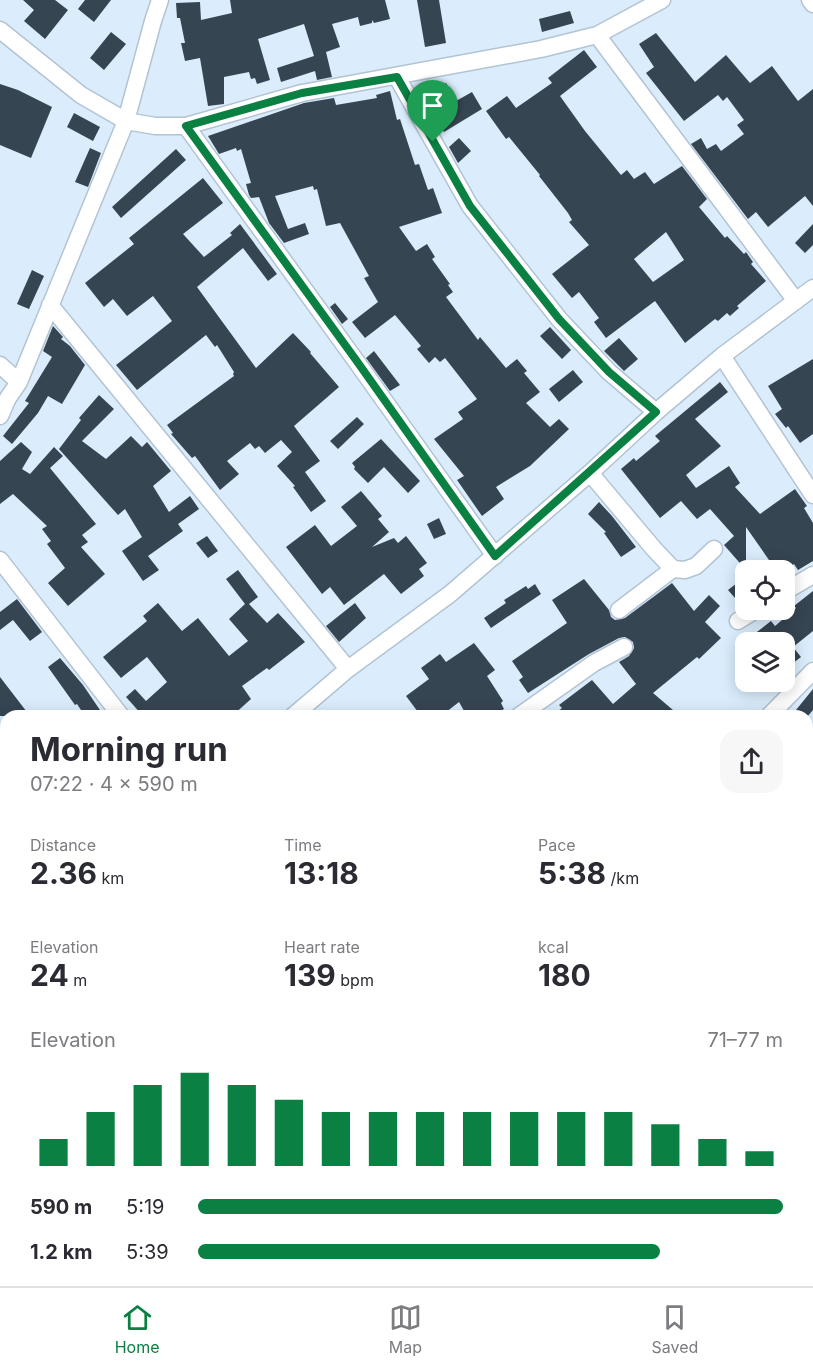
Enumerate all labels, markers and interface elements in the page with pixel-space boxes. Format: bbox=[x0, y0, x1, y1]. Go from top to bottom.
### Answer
pin bbox=[407, 80, 458, 142]
icon: arrive bbox=[416, 89, 449, 122]
map controls bbox=[735, 560, 795, 692]
button: locate bbox=[735, 560, 795, 620]
button: layers bbox=[735, 632, 795, 692]
text: Morning run bbox=[30, 729, 228, 769]
button: share bbox=[720, 730, 783, 793]
text: 07:22 · 4 × 590 m bbox=[30, 772, 198, 796]
text: Distance bbox=[30, 835, 96, 855]
text: Time bbox=[284, 835, 322, 855]
text: Pace bbox=[538, 835, 576, 855]
text: 2.36 bbox=[30, 855, 97, 891]
text: 13:18 bbox=[284, 855, 359, 891]
text: 5:38 bbox=[538, 855, 606, 891]
text: km bbox=[97, 868, 124, 888]
text: /km bbox=[606, 868, 639, 888]
text: Elevation bbox=[30, 937, 99, 957]
text: Heart rate bbox=[284, 937, 360, 957]
text: kcal bbox=[538, 937, 569, 957]
text: 24 bbox=[30, 957, 69, 993]
text: 139 bbox=[284, 957, 336, 993]
text: 180 bbox=[538, 957, 591, 993]
text: m bbox=[69, 970, 87, 990]
text: bpm bbox=[336, 970, 374, 990]
text: Elevation bbox=[30, 1028, 116, 1052]
text: 71–77 m bbox=[707, 1028, 783, 1052]
text: 590 m bbox=[30, 1195, 92, 1219]
text: 5:19 bbox=[126, 1195, 164, 1219]
text: 1.2 km bbox=[30, 1240, 93, 1264]
text: 5:39 bbox=[126, 1240, 169, 1264]
tab: Home bbox=[115, 1301, 160, 1357]
tab: Map bbox=[389, 1301, 422, 1357]
tab: Saved bbox=[651, 1301, 698, 1357]

